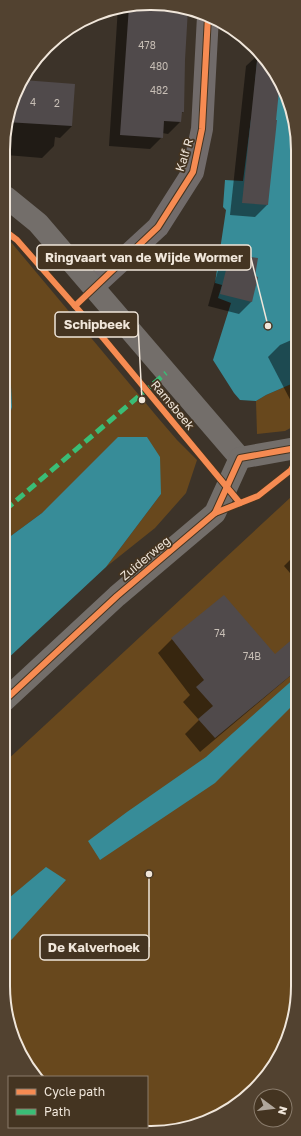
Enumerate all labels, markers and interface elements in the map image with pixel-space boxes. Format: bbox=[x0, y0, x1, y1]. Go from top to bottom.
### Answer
house number: 478 bbox=[138, 39, 156, 51]
house number: 480 bbox=[150, 60, 168, 72]
house number: 482 bbox=[150, 84, 168, 96]
house number: 4 bbox=[30, 96, 36, 108]
house number: 2 bbox=[54, 97, 60, 109]
street label: Kalf R bbox=[172, 137, 196, 173]
callout: Ringvaart van de Wijde Wormer bbox=[37, 245, 251, 270]
text: Ringvaart van de Wijde Wormer bbox=[45, 249, 243, 265]
callout: Schipbeek bbox=[55, 312, 138, 337]
text: Schipbeek bbox=[64, 316, 131, 332]
street label: Ramsbeek bbox=[148, 377, 198, 433]
street label: Zuiderweg bbox=[117, 533, 173, 583]
house number: 74 bbox=[214, 627, 226, 639]
house number: 74B bbox=[243, 650, 261, 662]
callout: De Kalverhoek bbox=[40, 935, 149, 960]
text: De Kalverhoek bbox=[48, 939, 141, 955]
legend bbox=[8, 1076, 148, 1128]
text: Cycle path bbox=[44, 1084, 105, 1099]
north arrow bbox=[253, 1088, 293, 1128]
text: Path bbox=[44, 1104, 71, 1119]
text: N bbox=[276, 1105, 291, 1116]

